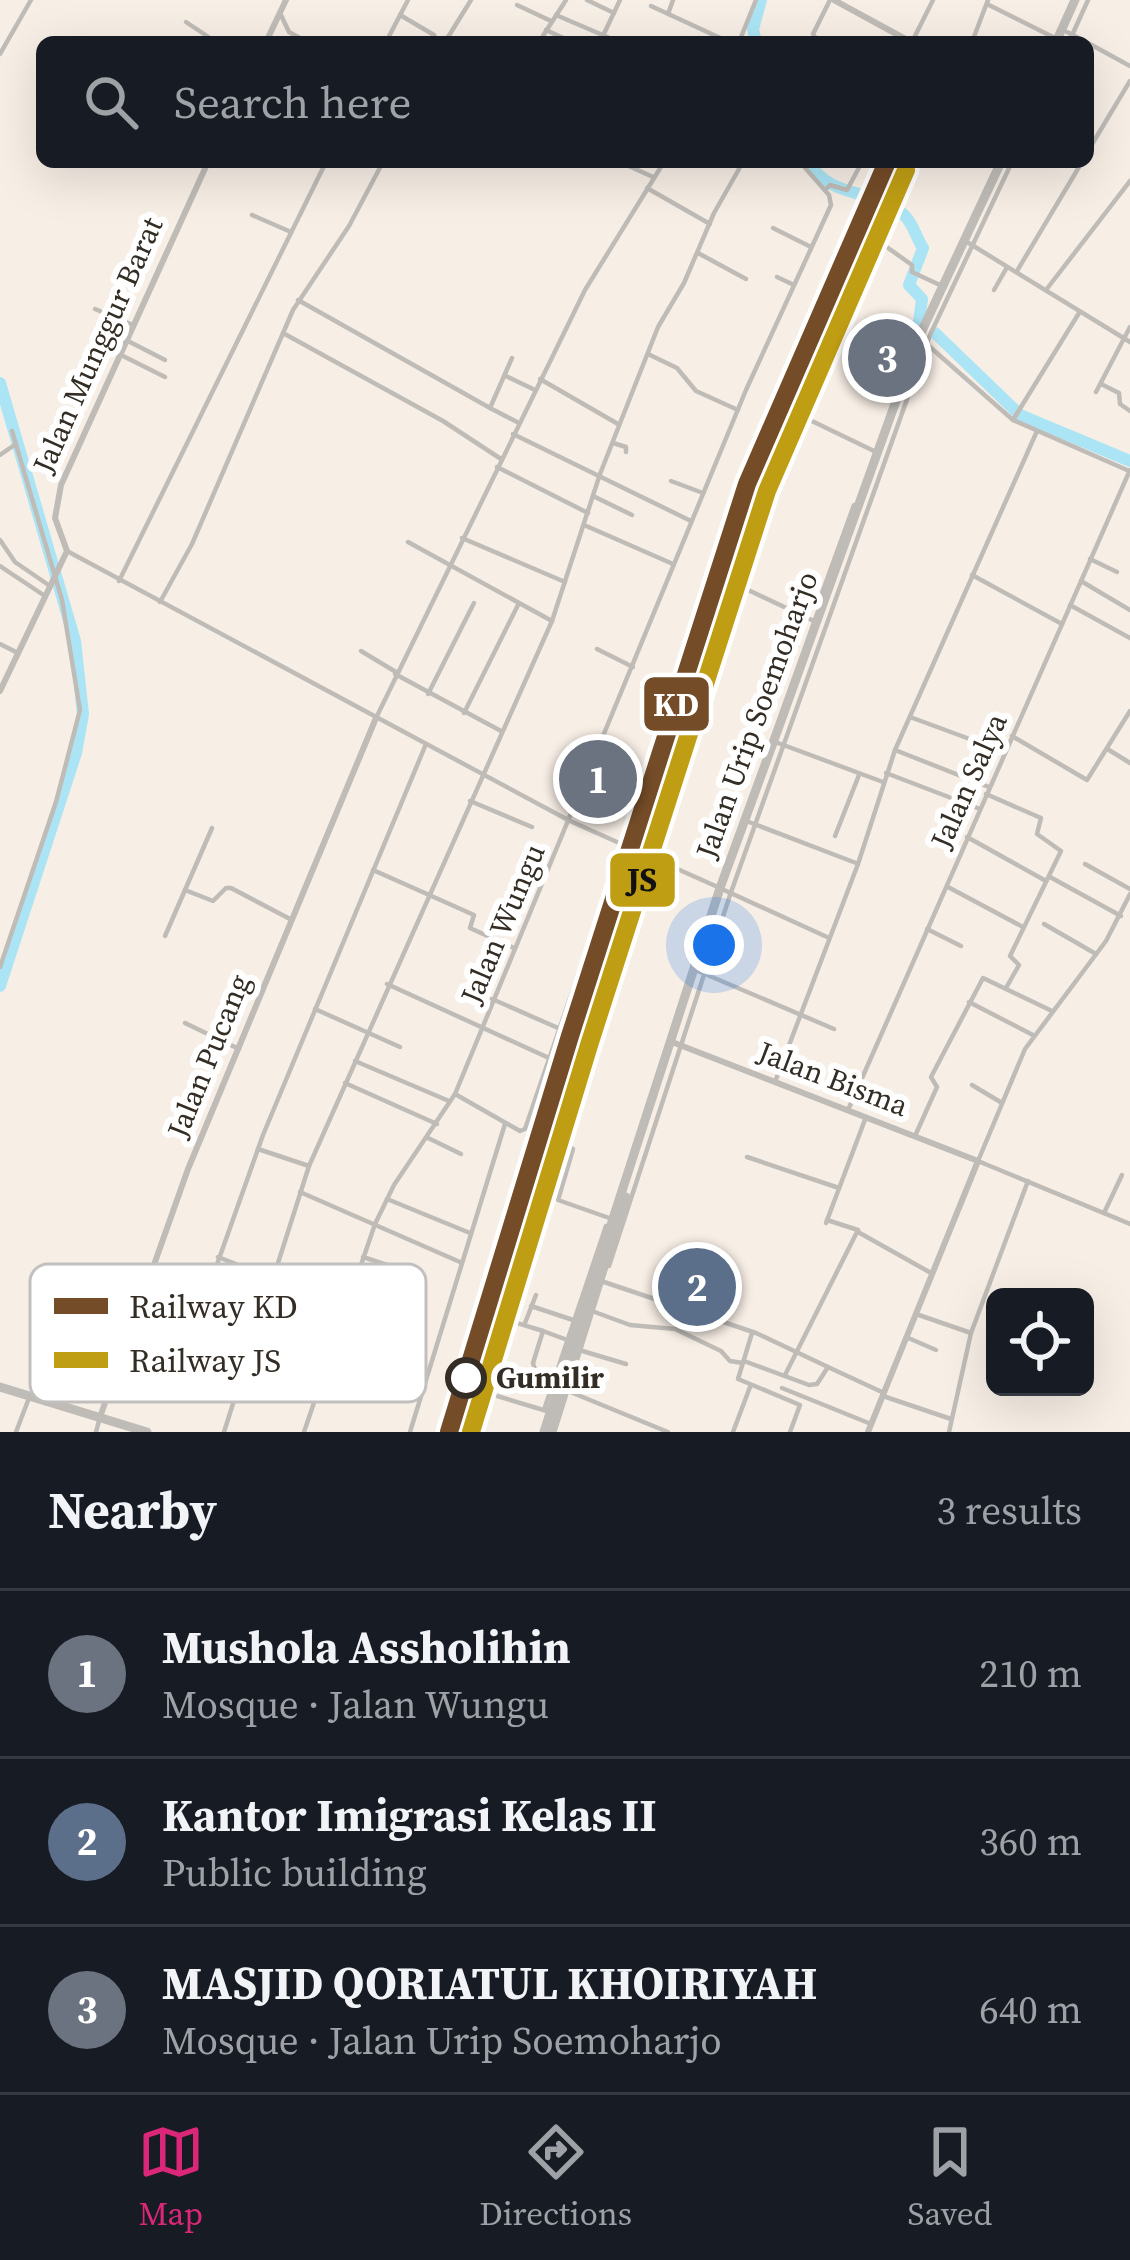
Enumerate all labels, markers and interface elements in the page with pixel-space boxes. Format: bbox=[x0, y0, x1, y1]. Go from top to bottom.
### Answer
search box bbox=[36, 36, 1094, 168]
icon: search bbox=[78, 69, 144, 135]
text: Search here bbox=[174, 71, 411, 133]
street label: Jalan Munggur Barat bbox=[22, 210, 173, 480]
pin: 3 bbox=[848, 313, 926, 403]
street label: Jalan Urip Soemoharjo bbox=[685, 566, 827, 865]
line badge: KD bbox=[642, 675, 711, 733]
text: KD bbox=[653, 682, 699, 727]
street label: Jalan Salya bbox=[920, 706, 1017, 856]
pin: 1 bbox=[559, 734, 637, 824]
street label: Jalan Wungu bbox=[450, 838, 555, 1011]
line badge: JS bbox=[608, 851, 677, 909]
text: JS bbox=[625, 857, 657, 902]
your location bbox=[684, 915, 744, 975]
street label: Jalan Pucang bbox=[157, 968, 260, 1145]
street label: Jalan Bisma bbox=[751, 1031, 915, 1126]
pin: 2 bbox=[658, 1242, 736, 1332]
legend bbox=[30, 1264, 426, 1402]
text: Railway KD bbox=[129, 1284, 298, 1329]
map controls bbox=[986, 1288, 1094, 1396]
button: locate bbox=[986, 1288, 1094, 1396]
text: Railway JS bbox=[129, 1338, 281, 1383]
place label: Gumilir bbox=[496, 1357, 604, 1398]
marker: Gumilir bbox=[447, 1359, 485, 1397]
text: Nearby bbox=[48, 1475, 217, 1545]
text: 3 results bbox=[937, 1484, 1082, 1537]
text: Mushola Assholihin bbox=[162, 1616, 571, 1678]
text: 1 bbox=[76, 1647, 98, 1700]
text: 210 m bbox=[979, 1647, 1082, 1700]
text: Mosque · Jalan Wungu bbox=[162, 1678, 549, 1731]
text: Kantor Imigrasi Kelas II bbox=[162, 1784, 657, 1846]
text: 2 bbox=[76, 1815, 98, 1868]
text: 360 m bbox=[979, 1815, 1082, 1868]
text: Public building bbox=[162, 1846, 427, 1899]
text: MASJID QORIATUL KHOIRIYAH bbox=[162, 1952, 818, 2014]
text: 3 bbox=[76, 1983, 98, 2036]
text: 640 m bbox=[979, 1983, 1082, 2036]
text: Mosque · Jalan Urip Soemoharjo bbox=[162, 2014, 722, 2067]
tab: Map bbox=[138, 2119, 204, 2236]
tab: Directions bbox=[479, 2119, 632, 2236]
tab: Saved bbox=[908, 2119, 992, 2236]

